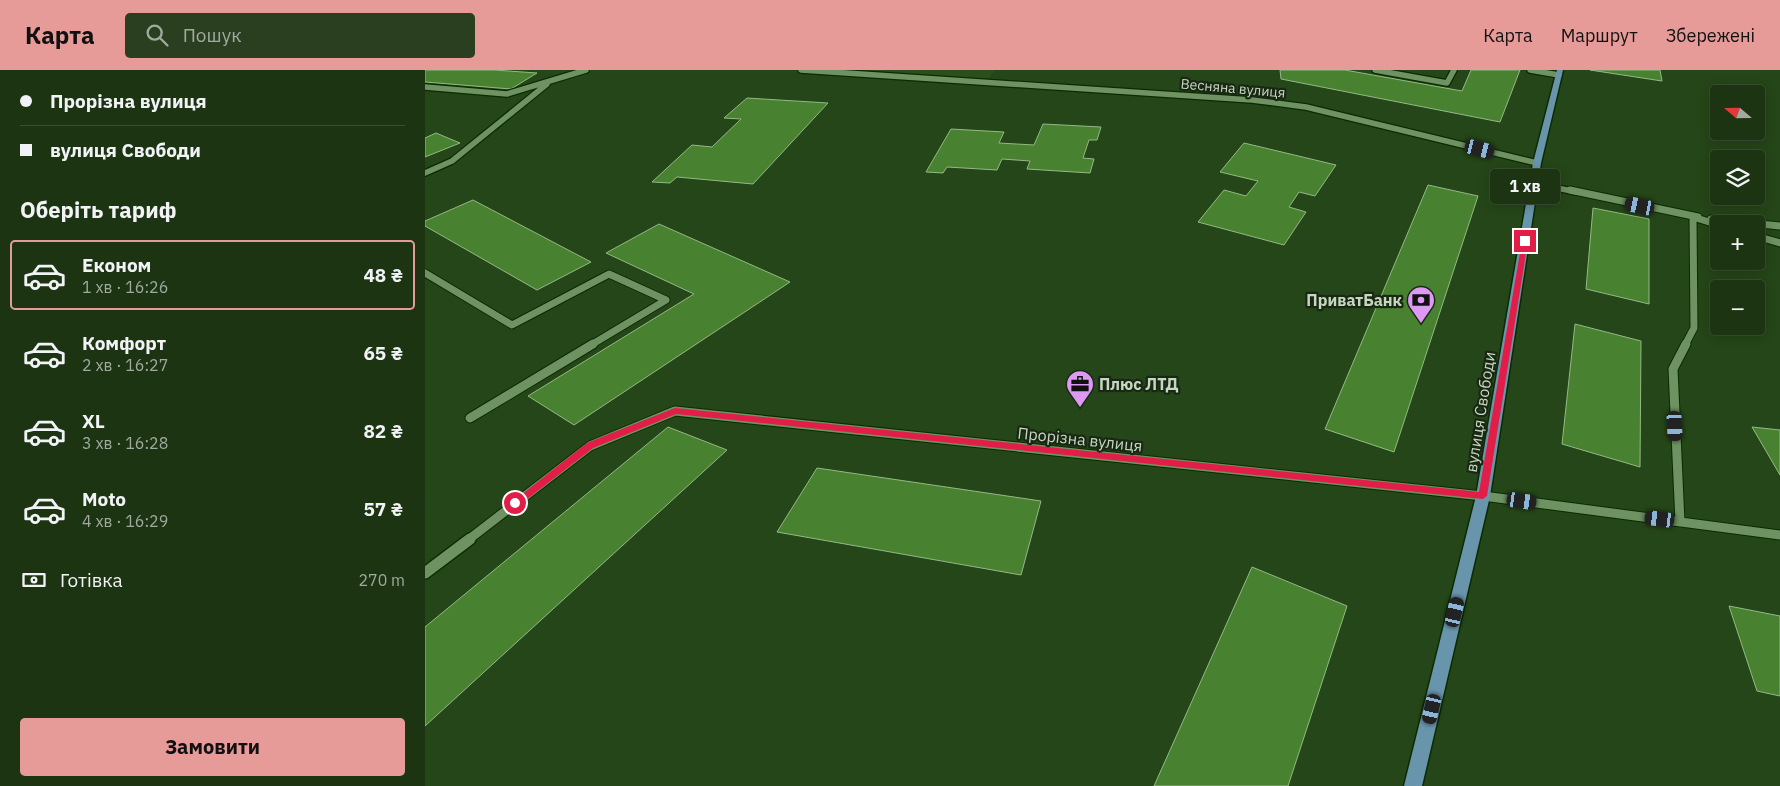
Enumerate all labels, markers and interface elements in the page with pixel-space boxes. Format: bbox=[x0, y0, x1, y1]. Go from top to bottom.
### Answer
search box bbox=[125, 13, 475, 58]
text: Карта bbox=[25, 19, 95, 51]
icon: search bbox=[143, 21, 171, 49]
text: Пошук bbox=[183, 23, 242, 47]
text: Карта bbox=[1483, 24, 1533, 47]
text: Маршрут bbox=[1561, 24, 1638, 47]
text: Збережені bbox=[1666, 24, 1755, 47]
street label: Весняна вулиця bbox=[1180, 74, 1286, 102]
north arrow bbox=[1710, 85, 1765, 140]
map controls bbox=[1710, 85, 1765, 335]
text: Прорізна вулиця bbox=[50, 89, 207, 113]
text: вулиця Свободи bbox=[50, 138, 201, 162]
car bbox=[1463, 138, 1496, 160]
button: layers bbox=[1710, 150, 1765, 205]
callout: 1 хв bbox=[1490, 169, 1560, 204]
text: 1 хв bbox=[1509, 176, 1541, 196]
text: Оберіть тариф bbox=[20, 195, 176, 224]
car bbox=[1623, 196, 1656, 216]
button: + bbox=[1710, 215, 1765, 270]
route end bbox=[1514, 230, 1536, 252]
icon: car bbox=[22, 253, 67, 298]
text: Економ bbox=[82, 253, 151, 277]
text: 48 ₴ bbox=[363, 263, 403, 287]
text: 1 хв · 16:26 bbox=[82, 277, 168, 297]
button: − bbox=[1710, 280, 1765, 335]
bank icon: ПриватБанк bbox=[1406, 285, 1436, 324]
place label: ПриватБанк bbox=[1306, 290, 1402, 310]
icon: car bbox=[22, 331, 67, 376]
text: Комфорт bbox=[82, 331, 166, 355]
text: 65 ₴ bbox=[363, 341, 403, 365]
street label: вулиця Свободи bbox=[1461, 350, 1499, 474]
text: 2 хв · 16:27 bbox=[82, 355, 168, 375]
office icon: Плюс ЛТД bbox=[1065, 369, 1095, 408]
place label: Плюс ЛТД bbox=[1099, 374, 1179, 394]
icon: car bbox=[22, 409, 67, 454]
text: XL bbox=[82, 409, 105, 433]
car bbox=[1666, 411, 1683, 441]
text: 82 ₴ bbox=[363, 419, 403, 443]
street label: Прорізна вулиця bbox=[1017, 422, 1143, 456]
text: 3 хв · 16:28 bbox=[82, 433, 168, 453]
icon: car bbox=[22, 487, 67, 532]
text: Moto bbox=[82, 487, 126, 511]
car bbox=[1506, 491, 1537, 511]
route start bbox=[504, 492, 526, 514]
text: 57 ₴ bbox=[363, 497, 403, 521]
car bbox=[1644, 510, 1675, 528]
text: 4 хв · 16:29 bbox=[82, 511, 168, 531]
icon: cash bbox=[20, 566, 48, 594]
text: Готівка bbox=[60, 568, 123, 592]
text: 270 m bbox=[358, 570, 405, 590]
car bbox=[1444, 596, 1465, 628]
car bbox=[1421, 693, 1442, 725]
button: Замовити bbox=[20, 718, 405, 776]

